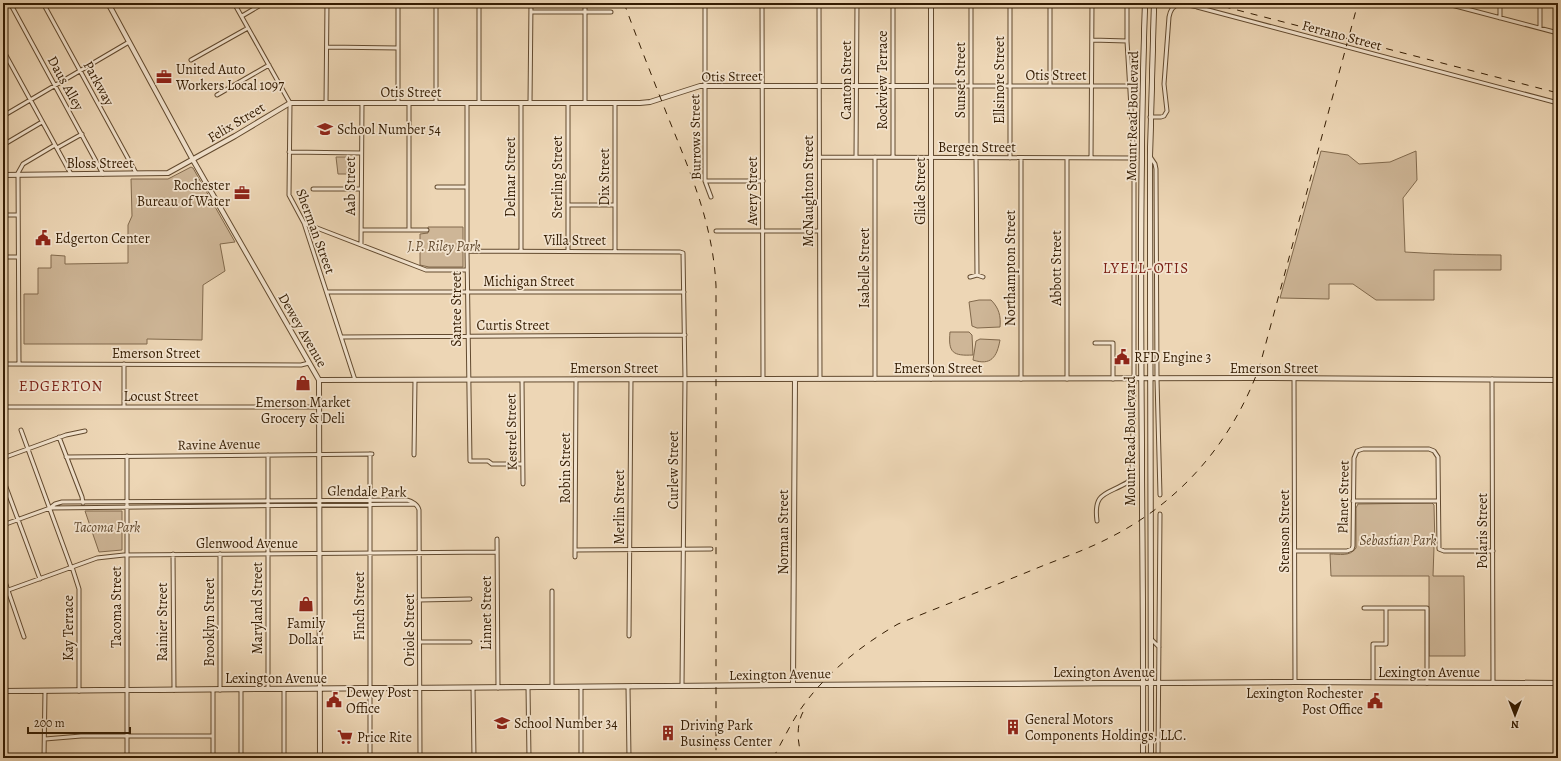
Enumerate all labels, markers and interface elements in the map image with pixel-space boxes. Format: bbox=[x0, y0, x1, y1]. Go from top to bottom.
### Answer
street label: Ferrano Street bbox=[1300, 16, 1384, 55]
street label: Rockview Terrace bbox=[873, 30, 892, 130]
street label: Ellsinore Street bbox=[990, 36, 1009, 124]
street label: Canton Street bbox=[837, 40, 856, 120]
street label: Sunset Street bbox=[951, 41, 970, 118]
street label: Mount Read Boulevard bbox=[1122, 50, 1143, 181]
street label: Daus Alley bbox=[43, 53, 89, 115]
street label: Parkway bbox=[79, 57, 119, 110]
place label: United Auto Workers Local 1097 bbox=[175, 60, 284, 95]
street label: Otis Street bbox=[701, 66, 763, 87]
street label: Otis Street bbox=[1025, 66, 1087, 85]
office icon: United Auto Workers Local 1097 bbox=[155, 68, 173, 86]
street label: Otis Street bbox=[380, 83, 442, 102]
street label: Burrows Street bbox=[685, 93, 706, 180]
street label: Felix Street bbox=[204, 98, 269, 147]
school or university icon: School Number 54 bbox=[316, 120, 334, 138]
place label: School Number 54 bbox=[337, 120, 441, 139]
street label: Sterling Street bbox=[548, 135, 567, 218]
street label: McNaughton Street bbox=[799, 135, 818, 247]
street label: Delmar Street bbox=[501, 136, 520, 217]
street label: Bergen Street bbox=[938, 138, 1016, 157]
street label: Dix Street bbox=[595, 148, 614, 206]
street label: Bloss Street bbox=[66, 154, 134, 173]
street label: Aab Street bbox=[341, 156, 360, 217]
street label: Avery Street bbox=[743, 156, 762, 227]
street label: Glide Street bbox=[911, 157, 930, 225]
place label: Rochester Bureau of Water bbox=[137, 176, 231, 211]
office icon: Rochester Bureau of Water bbox=[233, 184, 251, 202]
street label: Sherman Street bbox=[291, 186, 340, 277]
street label: Northampton Street bbox=[1001, 210, 1020, 326]
street label: Isabelle Street bbox=[855, 227, 874, 308]
public building icon: Edgerton Center bbox=[34, 229, 52, 247]
place label: Edgerton Center bbox=[55, 229, 150, 248]
street label: Abbott Street bbox=[1047, 230, 1066, 307]
street label: Villa Street bbox=[543, 231, 607, 250]
park label: J.P. Riley Park bbox=[406, 237, 481, 256]
district label: LYELL-OTIS bbox=[1103, 258, 1189, 278]
street label: Santee Street bbox=[447, 271, 466, 347]
street label: Michigan Street bbox=[483, 272, 575, 291]
street label: Dewey Avenue bbox=[274, 290, 331, 371]
street label: Curtis Street bbox=[476, 316, 550, 335]
street label: Emerson Street bbox=[112, 344, 201, 363]
public building icon: RFD Engine 3 bbox=[1113, 348, 1131, 366]
place label: RFD Engine 3 bbox=[1134, 348, 1212, 367]
street label: Emerson Street bbox=[570, 359, 659, 378]
street label: Emerson Street bbox=[894, 359, 983, 378]
street label: Emerson Street bbox=[1230, 359, 1319, 378]
shop icon: Emerson Market Grocery & Deli bbox=[294, 374, 312, 392]
street label: Mount Read Boulevard bbox=[1121, 375, 1140, 506]
district label: EDGERTON bbox=[19, 376, 103, 396]
street label: Locust Street bbox=[123, 387, 199, 406]
place label: Emerson Market Grocery & Deli bbox=[255, 393, 351, 428]
street label: Kestrel Street bbox=[501, 393, 522, 471]
street label: Curlew Street bbox=[664, 430, 683, 509]
street label: Robin Street bbox=[556, 432, 575, 504]
street label: Ravine Avenue bbox=[177, 434, 261, 455]
street label: Planet Street bbox=[1333, 460, 1354, 534]
street label: Merlin Street bbox=[610, 469, 629, 545]
street label: Glendale Park bbox=[327, 481, 407, 502]
street label: Norman Street bbox=[774, 489, 793, 575]
street label: Stenson Street bbox=[1275, 489, 1294, 573]
street label: Polaris Street bbox=[1473, 493, 1492, 569]
park label: Tacoma Park bbox=[74, 518, 140, 537]
park label: Sebastian Park bbox=[1359, 531, 1437, 550]
street label: Glenwood Avenue bbox=[196, 534, 298, 553]
street label: Maryland Street bbox=[248, 561, 267, 654]
street label: Tacoma Street bbox=[107, 566, 126, 648]
street label: Finch Street bbox=[350, 571, 369, 641]
street label: Linnet Street bbox=[477, 575, 496, 650]
street label: Brooklyn Street bbox=[200, 577, 219, 666]
street label: Rainier Street bbox=[153, 582, 172, 662]
street label: Oriole Street bbox=[400, 593, 419, 666]
street label: Kay Terrace bbox=[59, 595, 78, 661]
shop icon: Family Dollar bbox=[297, 595, 315, 613]
place label: Family Dollar bbox=[287, 614, 326, 649]
street label: Lexington Avenue bbox=[1053, 663, 1155, 682]
street label: Lexington Avenue bbox=[1378, 663, 1480, 682]
street label: Lexington Avenue bbox=[729, 664, 831, 685]
street label: Lexington Avenue bbox=[225, 669, 327, 688]
place label: Dewey Post Office bbox=[346, 683, 412, 718]
place label: Lexington Rochester Post Office bbox=[1246, 684, 1364, 719]
public building icon: Dewey Post Office bbox=[325, 691, 343, 709]
public building icon: Lexington Rochester Post Office bbox=[1366, 692, 1384, 710]
north arrow bbox=[1495, 695, 1535, 735]
scale bar bbox=[28, 709, 130, 735]
place label: General Motors Components Holdings, LLC. bbox=[1025, 710, 1187, 745]
school or university icon: School Number 34 bbox=[493, 714, 511, 732]
place label: School Number 34 bbox=[514, 714, 618, 733]
text: 200 m bbox=[34, 715, 65, 731]
place label: Driving Park Business Center bbox=[680, 716, 773, 751]
text: N bbox=[1511, 717, 1519, 732]
building icon: General Motors Components Holdings, LLC. bbox=[1004, 718, 1022, 736]
building icon: Driving Park Business Center bbox=[659, 724, 677, 742]
supermarket icon: Price Rite bbox=[336, 728, 354, 746]
place label: Price Rite bbox=[357, 728, 412, 747]

